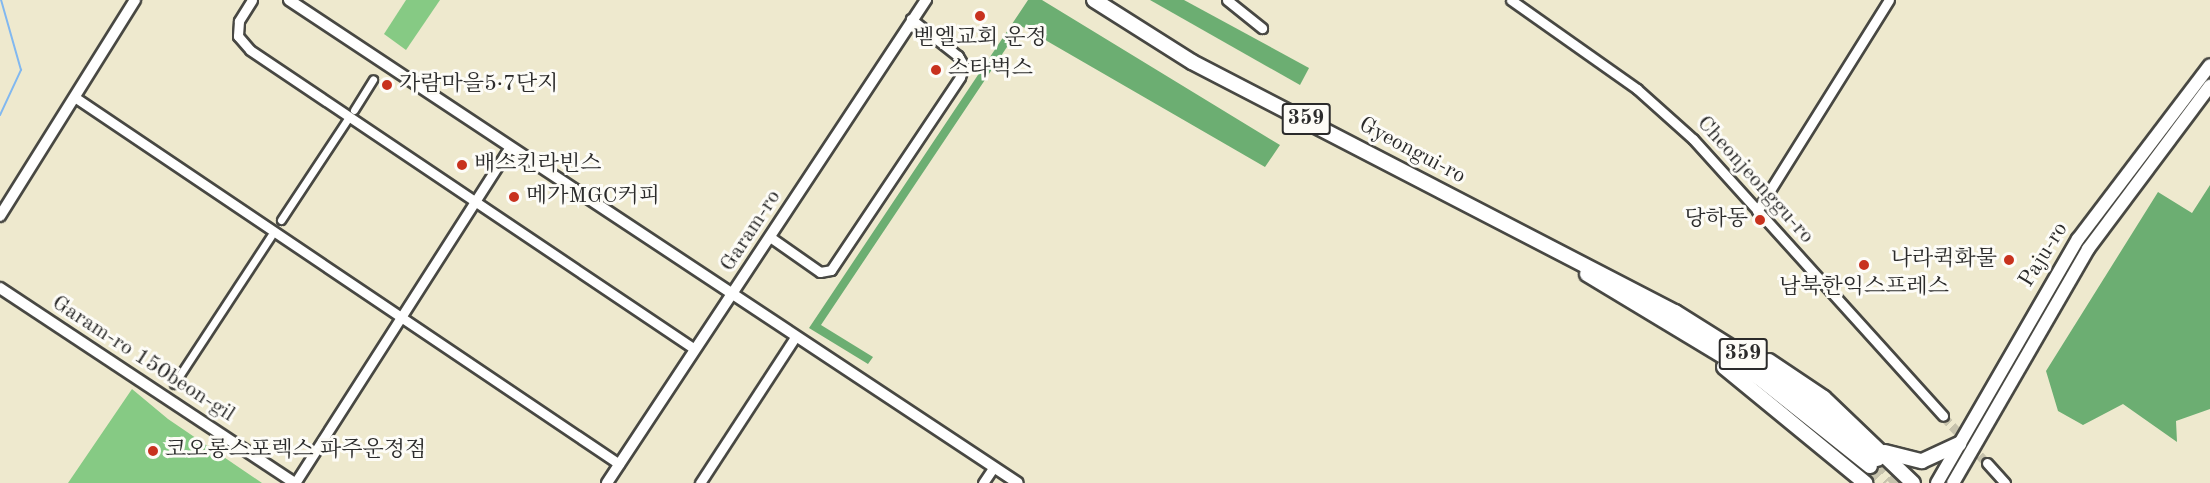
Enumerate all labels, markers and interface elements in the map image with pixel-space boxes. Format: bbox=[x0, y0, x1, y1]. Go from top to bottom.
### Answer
marker: 벧엘교회 운정 bbox=[973, 9, 987, 23]
place label: 벧엘교회 운정 bbox=[913, 26, 1047, 52]
place label: 스타벅스 bbox=[948, 57, 1033, 83]
marker: 스타벅스 bbox=[929, 63, 943, 77]
place label: 가람마을5·7단지 bbox=[399, 72, 558, 98]
marker: 가람마을5·7단지 bbox=[380, 78, 394, 92]
road number: 359 bbox=[1280, 101, 1332, 137]
street label: Cheonjeonggu-ro bbox=[1691, 111, 1819, 249]
street label: Gyeongui-ro bbox=[1354, 112, 1470, 190]
place label: 배스킨라빈스 bbox=[474, 152, 602, 178]
marker: 배스킨라빈스 bbox=[455, 158, 469, 172]
place label: 메가MGC커피 bbox=[526, 184, 660, 210]
street label: Garam-ro bbox=[715, 185, 787, 277]
marker: 메가MGC커피 bbox=[507, 190, 521, 204]
place label: 당하동 bbox=[1684, 207, 1748, 233]
marker: 당하동 bbox=[1753, 213, 1767, 227]
street label: Paju-ro bbox=[2014, 218, 2074, 292]
place label: 나라퀵화물 bbox=[1891, 247, 1997, 273]
marker: 나라퀵화물 bbox=[2002, 253, 2016, 267]
marker: 남북한익스프레스 bbox=[1857, 258, 1871, 272]
place label: 남북한익스프레스 bbox=[1779, 275, 1949, 301]
street label: Garam-ro 150beon-gil bbox=[47, 290, 239, 428]
road number: 359 bbox=[1718, 336, 1768, 372]
place label: 코오롱스포렉스 파주운정점 bbox=[165, 438, 426, 464]
marker: 코오롱스포렉스 파주운정점 bbox=[146, 444, 160, 458]

